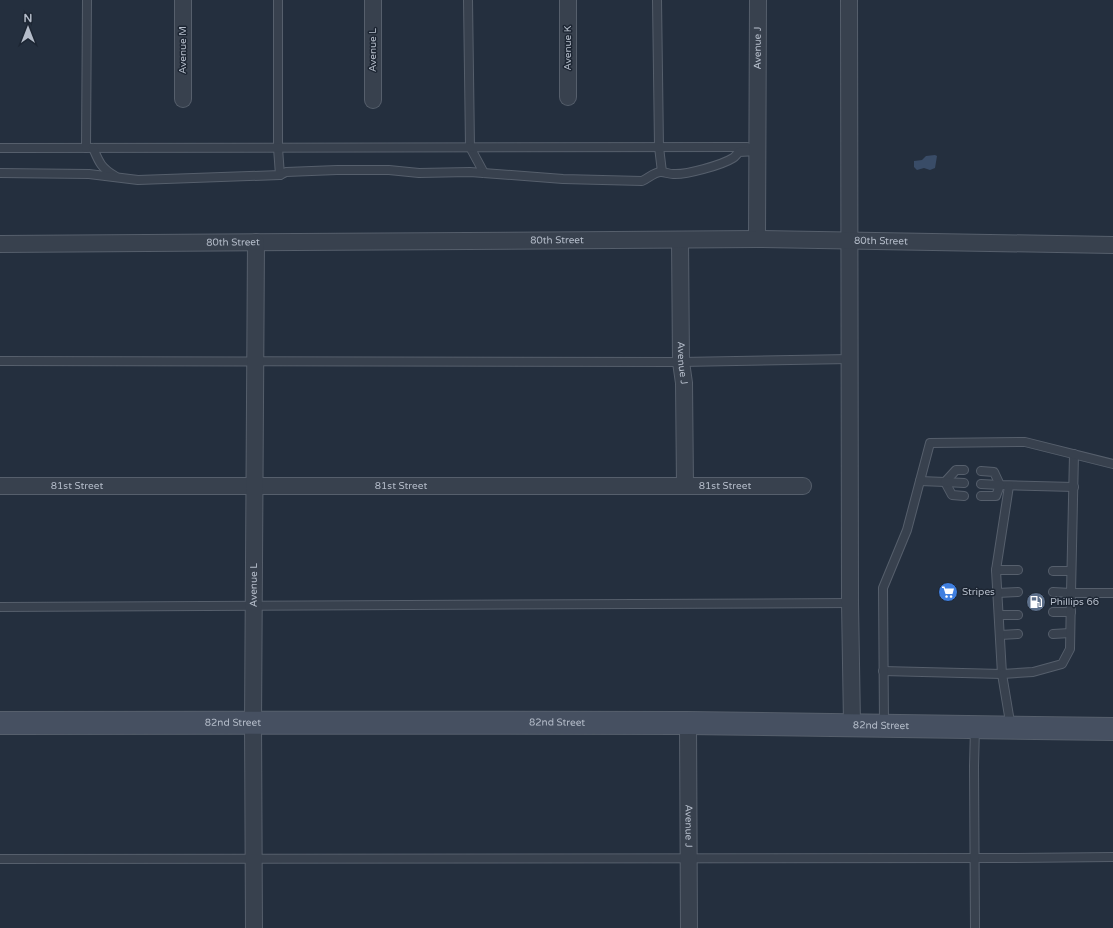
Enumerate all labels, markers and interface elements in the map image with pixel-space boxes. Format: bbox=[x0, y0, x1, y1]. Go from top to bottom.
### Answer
north arrow bbox=[8, 8, 48, 48]
text: N bbox=[24, 12, 32, 25]
street label: Avenue K bbox=[562, 25, 574, 71]
street label: Avenue M bbox=[177, 26, 189, 74]
street label: Avenue J bbox=[752, 26, 764, 70]
street label: Avenue L bbox=[367, 28, 379, 72]
street label: 80th Street bbox=[530, 234, 584, 246]
street label: 80th Street bbox=[854, 235, 908, 248]
street label: 80th Street bbox=[206, 236, 260, 249]
street label: Avenue J bbox=[675, 341, 690, 385]
street label: 81st Street bbox=[51, 480, 103, 492]
street label: 81st Street bbox=[375, 480, 427, 492]
street label: 81st Street bbox=[699, 480, 751, 492]
street label: Avenue L bbox=[248, 563, 260, 607]
supermarket icon: Stripes bbox=[937, 581, 959, 603]
place label: Stripes bbox=[962, 586, 995, 598]
fuel station icon: Phillips 66 bbox=[1025, 591, 1047, 613]
place label: Phillips 66 bbox=[1050, 596, 1099, 608]
street label: 82nd Street bbox=[205, 717, 261, 729]
street label: 82nd Street bbox=[529, 717, 585, 729]
street label: 82nd Street bbox=[853, 719, 909, 732]
street label: Avenue J bbox=[682, 804, 695, 848]

